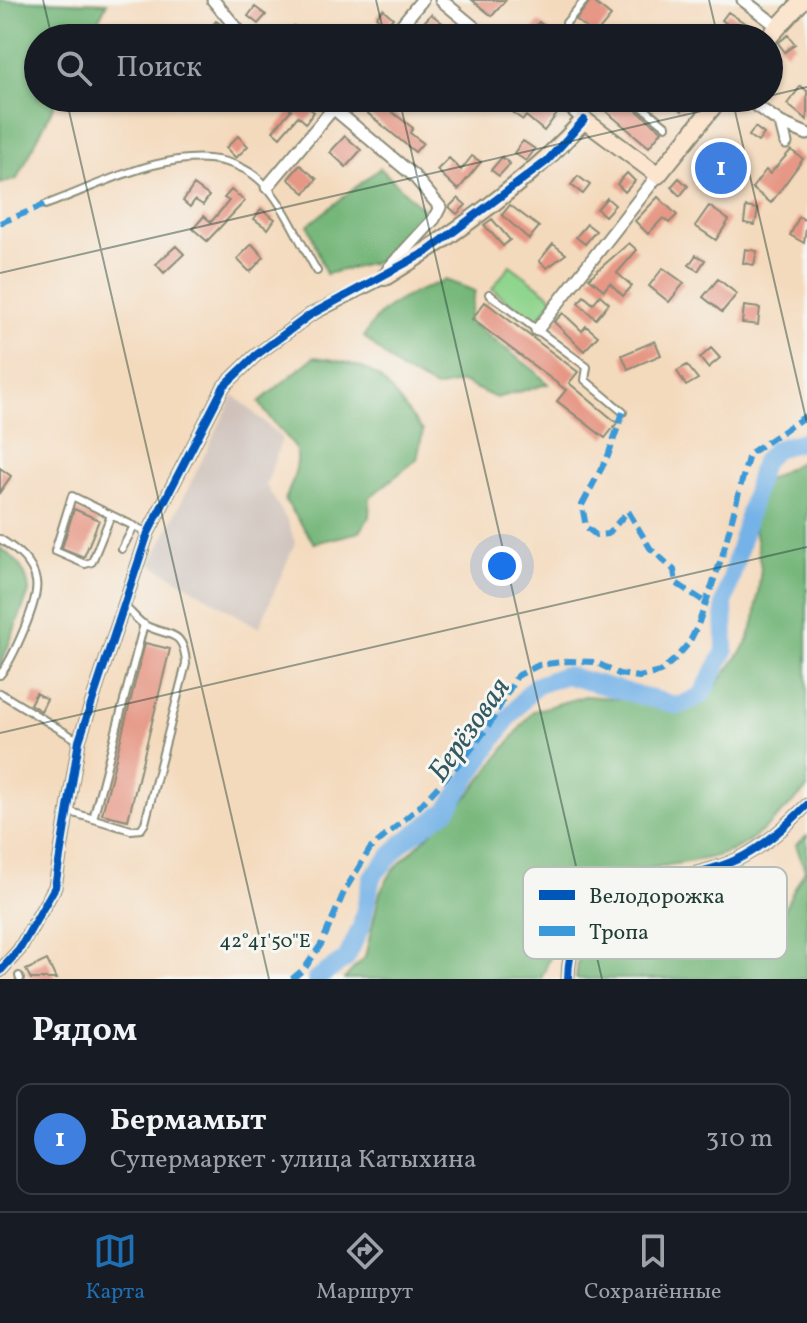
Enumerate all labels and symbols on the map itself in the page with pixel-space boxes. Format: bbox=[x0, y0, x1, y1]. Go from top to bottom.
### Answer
pin: 1 bbox=[695, 138, 747, 198]
your location bbox=[482, 546, 522, 586]
water label: Берёзовая bbox=[419, 669, 521, 791]
legend bbox=[523, 867, 787, 959]
text: Велодорожка bbox=[589, 882, 725, 913]
text: Тропа bbox=[589, 918, 649, 949]
text: 42°41'50"E bbox=[219, 928, 311, 956]

